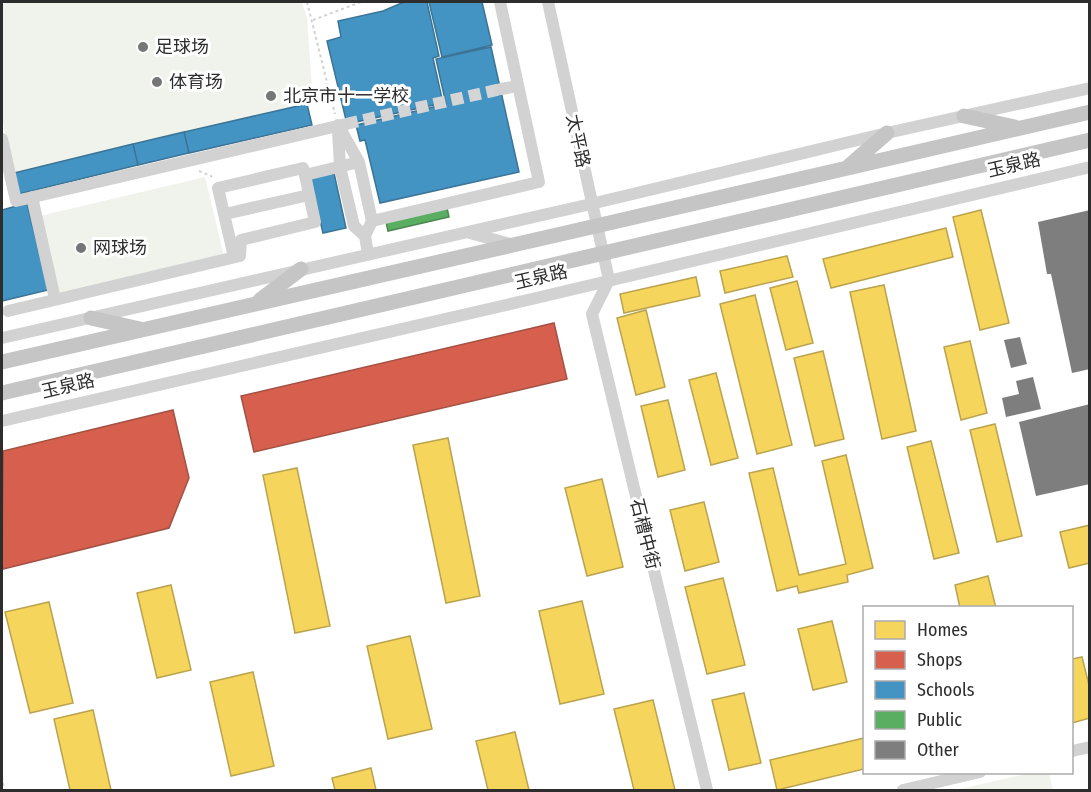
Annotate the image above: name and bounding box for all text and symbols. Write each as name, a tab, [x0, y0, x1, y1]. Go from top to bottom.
place label: 足球场	[155, 36, 209, 58]
marker: 足球场	[136, 40, 150, 54]
place label: 体育场	[169, 71, 223, 93]
marker: 体育场	[150, 75, 164, 89]
place label: 北京市十一学校	[283, 85, 409, 107]
marker: 北京市十一学校	[264, 89, 278, 103]
street label: 太平路	[562, 112, 594, 170]
street label: 玉泉路	[985, 148, 1043, 182]
place label: 网球场	[93, 237, 147, 259]
marker: 网球场	[74, 241, 88, 255]
street label: 玉泉路	[512, 260, 570, 294]
street label: 玉泉路	[39, 369, 97, 403]
street label: 石槽中街	[626, 496, 664, 572]
legend	[863, 606, 1073, 774]
text: Homes	[917, 619, 968, 641]
text: Shops	[917, 649, 962, 671]
text: Schools	[917, 679, 975, 701]
text: Public	[917, 709, 962, 731]
text: Other	[917, 739, 960, 761]

